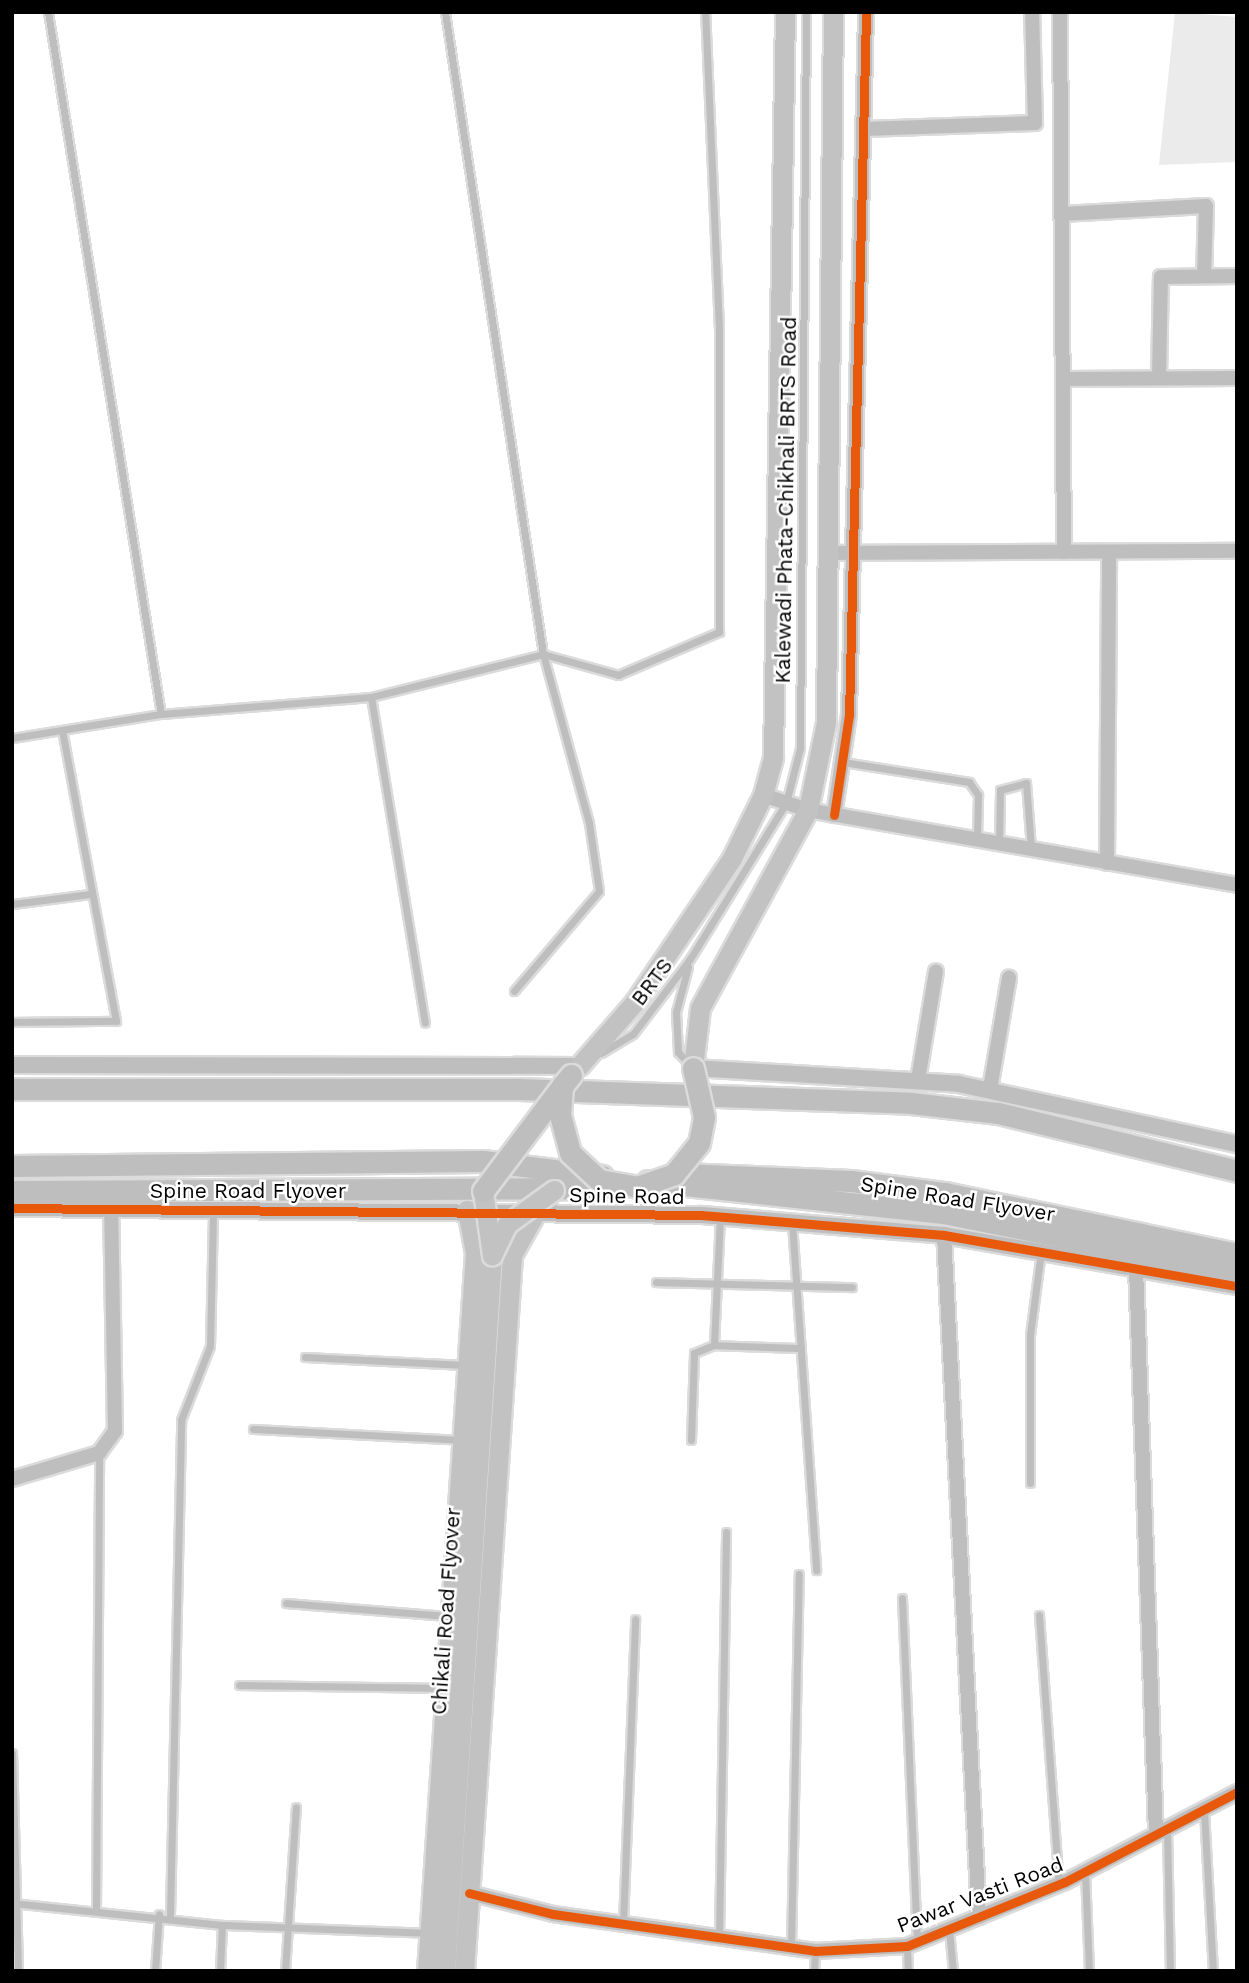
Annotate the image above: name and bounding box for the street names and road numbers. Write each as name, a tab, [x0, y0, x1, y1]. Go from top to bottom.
street label: Kalewadi Phata-Chikhali BRTS Road	[770, 316, 802, 684]
street label: BRTS	[626, 953, 678, 1011]
street label: Spine Road Flyover	[859, 1171, 1057, 1227]
street label: Spine Road Flyover	[150, 1178, 346, 1204]
street label: Spine Road	[569, 1182, 685, 1210]
street label: Chikali Road Flyover	[426, 1506, 466, 1716]
street label: Pawar Vasti Road	[893, 1851, 1067, 1939]

